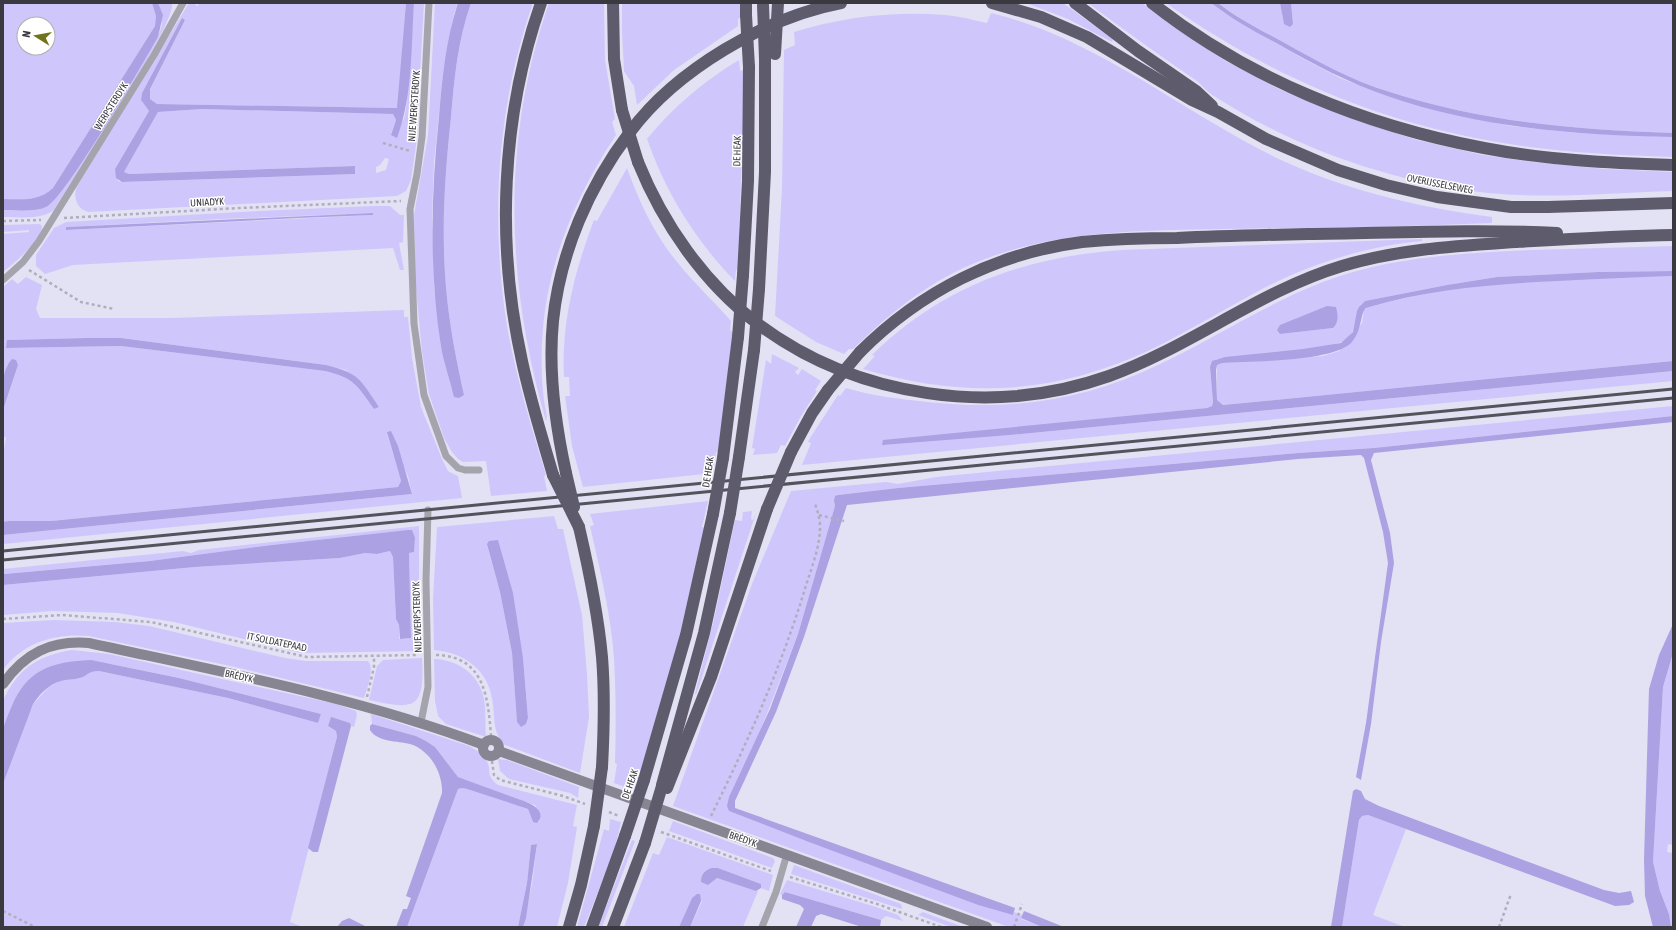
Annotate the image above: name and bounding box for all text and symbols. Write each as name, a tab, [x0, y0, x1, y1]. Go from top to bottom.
north arrow	[16, 16, 56, 56]
text: N	[20, 30, 33, 38]
street label: NIJE WERPSTERDYK	[406, 70, 422, 142]
street label: WERPSTERDYK	[92, 80, 130, 132]
street label: DE HEAK	[731, 135, 743, 167]
street label: OVERIJSSELSEWEG	[1406, 172, 1474, 196]
street label: UNIADYK	[190, 196, 224, 208]
street label: DE HEAK	[700, 456, 716, 488]
street label: NIJE WERPSTERDYK	[410, 581, 424, 653]
street label: IT SOLDATEPAAD	[246, 630, 308, 654]
street label: BRÉDYK	[224, 667, 254, 685]
street label: DE HEAK	[620, 767, 640, 800]
street label: BRÉDYK	[728, 829, 758, 849]

